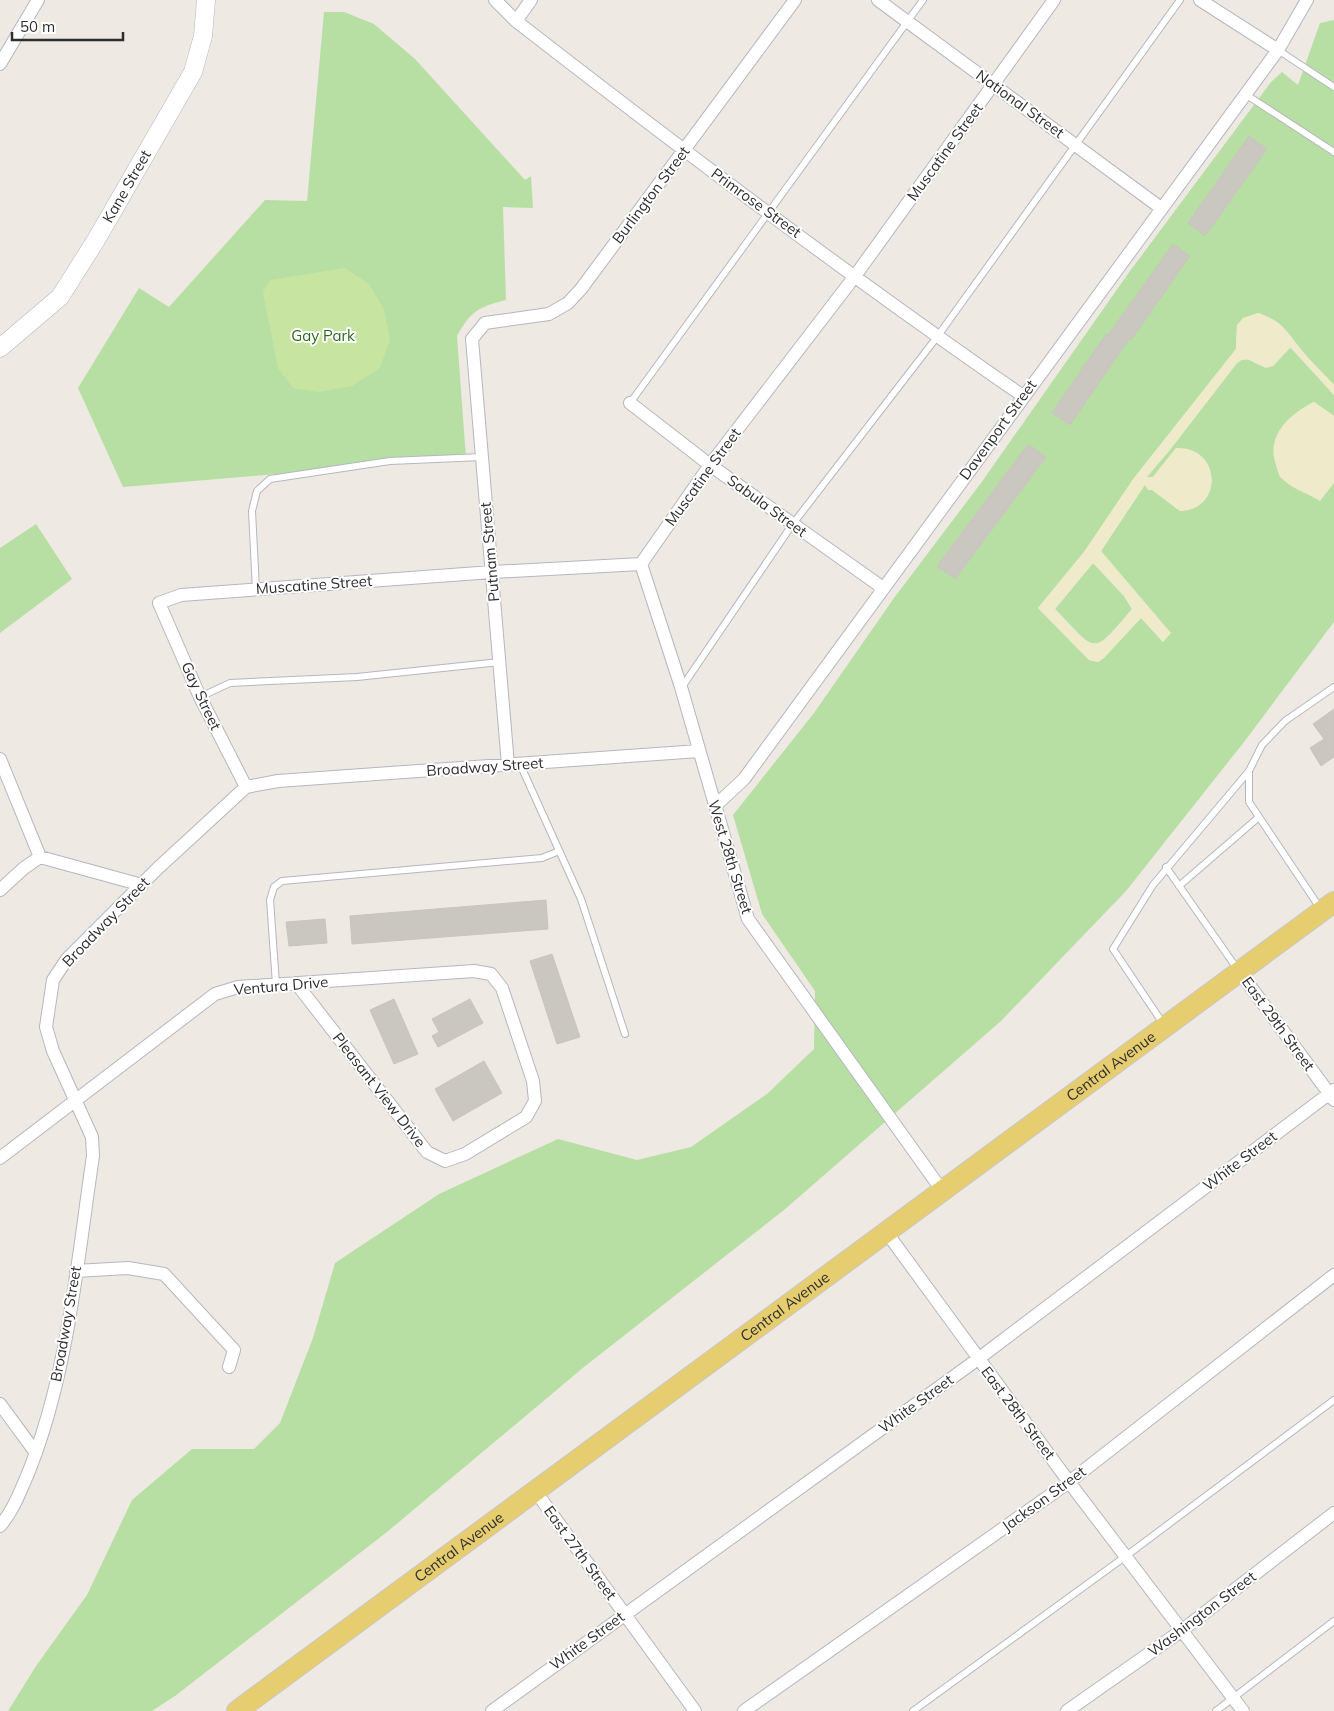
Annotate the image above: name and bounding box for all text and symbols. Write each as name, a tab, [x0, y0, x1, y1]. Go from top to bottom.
scale bar	[12, 10, 124, 42]
text: 50 m	[20, 17, 55, 36]
street label: National Street	[972, 65, 1068, 142]
street label: Muscatine Street	[903, 99, 987, 204]
street label: Burlington Street	[608, 142, 693, 247]
street label: Kane Street	[98, 146, 155, 226]
street label: Primrose Street	[708, 164, 805, 242]
park label: Gay Park	[291, 326, 355, 345]
street label: Davenport Street	[955, 376, 1040, 483]
street label: Muscatine Street	[661, 424, 745, 529]
street label: Sabula Street	[724, 470, 811, 541]
street label: Putnam Street	[476, 501, 503, 603]
street label: Muscatine Street	[255, 571, 373, 598]
street label: Gay Street	[177, 659, 226, 733]
street label: Broadway Street	[426, 753, 544, 780]
street label: West 28th Street	[704, 798, 757, 916]
street label: Broadway Street	[58, 873, 153, 970]
street label: Ventura Drive	[233, 972, 329, 999]
street label: East 29th Street	[1238, 973, 1319, 1074]
street label: Central Avenue	[1062, 1027, 1159, 1105]
street label: Pleasant View Drive	[329, 1029, 430, 1151]
street label: White Street	[1199, 1127, 1280, 1195]
street label: Broadway Street	[46, 1265, 85, 1383]
street label: Central Avenue	[736, 1267, 833, 1346]
street label: East 28th Street	[977, 1362, 1060, 1463]
street label: White Street	[875, 1370, 957, 1437]
street label: Jackson Street	[998, 1462, 1089, 1535]
street label: East 27th Street	[540, 1502, 621, 1603]
street label: Central Avenue	[410, 1508, 507, 1586]
street label: Washington Street	[1144, 1567, 1259, 1660]
street label: White Street	[546, 1607, 628, 1674]

